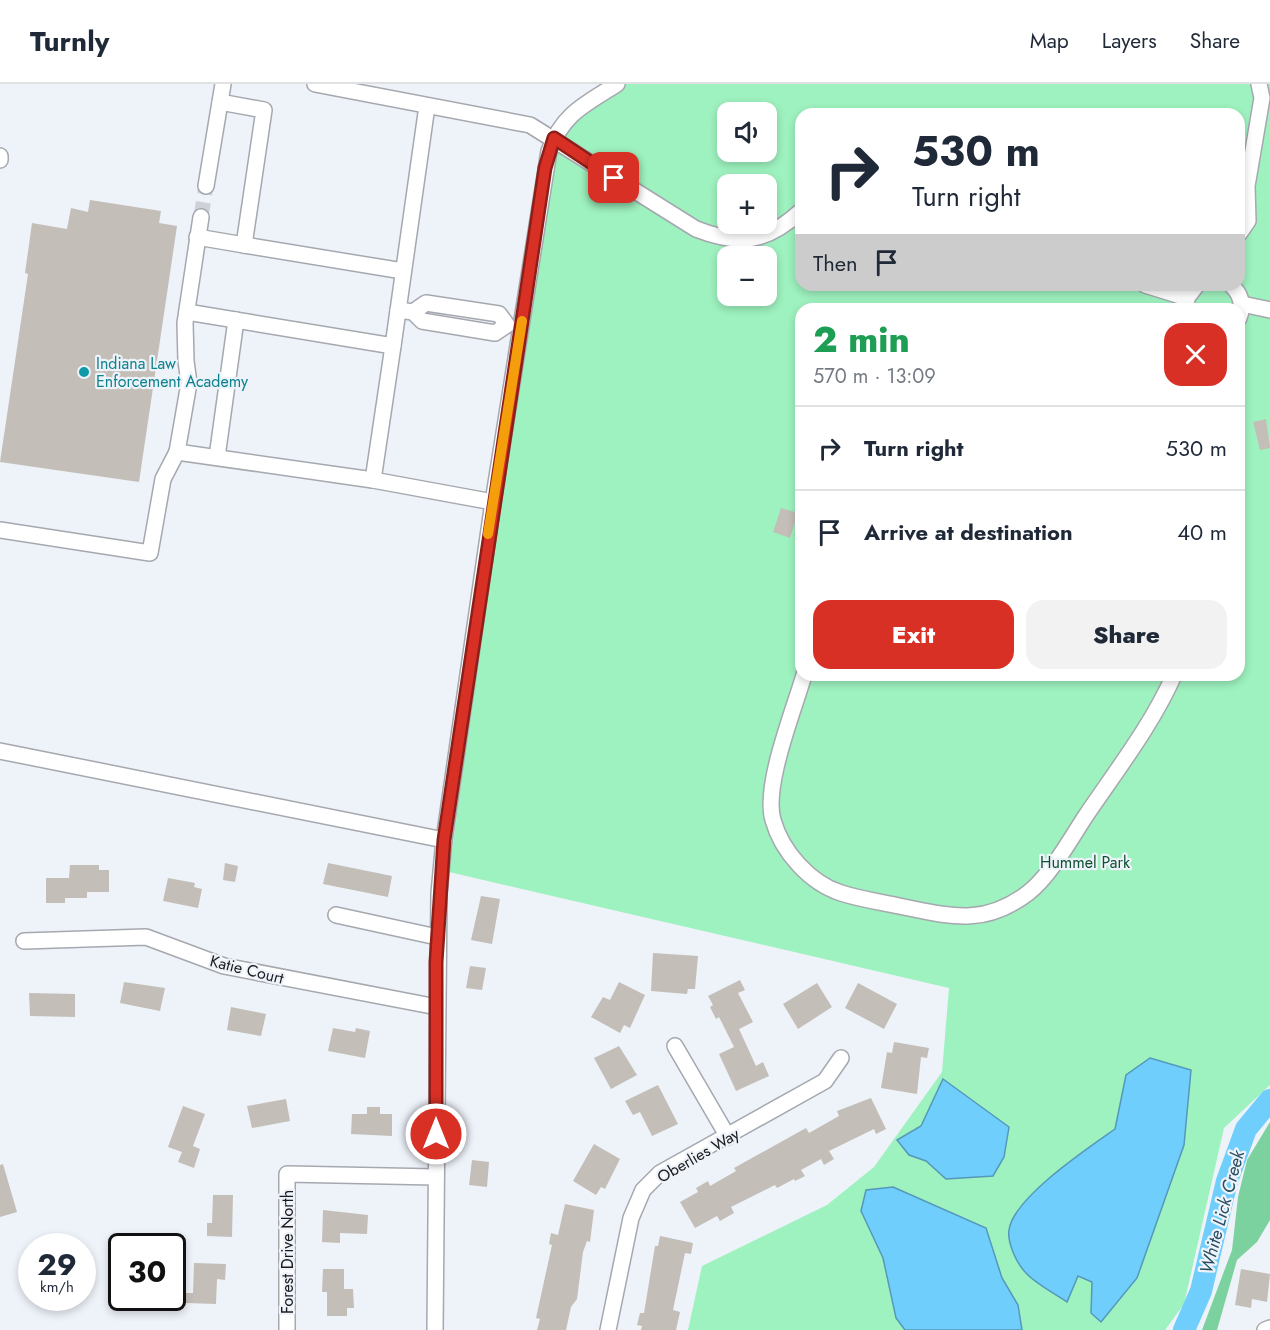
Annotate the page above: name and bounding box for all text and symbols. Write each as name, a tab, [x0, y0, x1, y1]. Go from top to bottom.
text: Turnly	[30, 21, 109, 62]
text: Map	[1030, 26, 1069, 56]
text: Layers	[1102, 26, 1157, 56]
text: Share	[1190, 26, 1240, 56]
map controls	[717, 102, 777, 306]
button: sound	[717, 102, 777, 162]
text: 530 m	[912, 121, 1040, 182]
icon: right	[813, 132, 891, 210]
pin	[588, 152, 639, 203]
icon: arrive	[597, 161, 630, 194]
button: +	[717, 174, 777, 234]
text: Turn right	[912, 177, 1020, 216]
button: −	[717, 246, 777, 306]
icon: arrive	[870, 246, 903, 279]
text: Then	[813, 247, 858, 279]
text: 2 min	[813, 313, 910, 365]
button: close	[1164, 323, 1227, 386]
place label: Indiana Law Enforcement Academy	[96, 352, 249, 393]
text: 570 m · 13:09	[813, 362, 936, 391]
marker: Indiana Law Enforcement Academy	[77, 365, 91, 379]
icon: right	[813, 432, 846, 465]
text: Turn right	[864, 432, 964, 464]
text: 530 m	[1166, 432, 1227, 464]
icon: arrive	[813, 516, 846, 549]
text: Arrive at destination	[864, 516, 1073, 548]
text: 40 m	[1177, 516, 1227, 548]
button: Exit	[813, 600, 1014, 669]
button: Share	[1026, 600, 1227, 669]
park label: Hummel Park	[1040, 851, 1131, 874]
street label: Katie Court	[208, 949, 286, 990]
position arrow	[404, 1102, 468, 1166]
street label: Oberlies Way	[653, 1122, 745, 1188]
water label: White Lick Creek	[1193, 1146, 1251, 1277]
street label: Forest Drive North	[276, 1190, 299, 1314]
speed limit sign: 30	[108, 1233, 186, 1311]
text: 29	[37, 1243, 77, 1286]
text: km/h	[40, 1276, 74, 1298]

